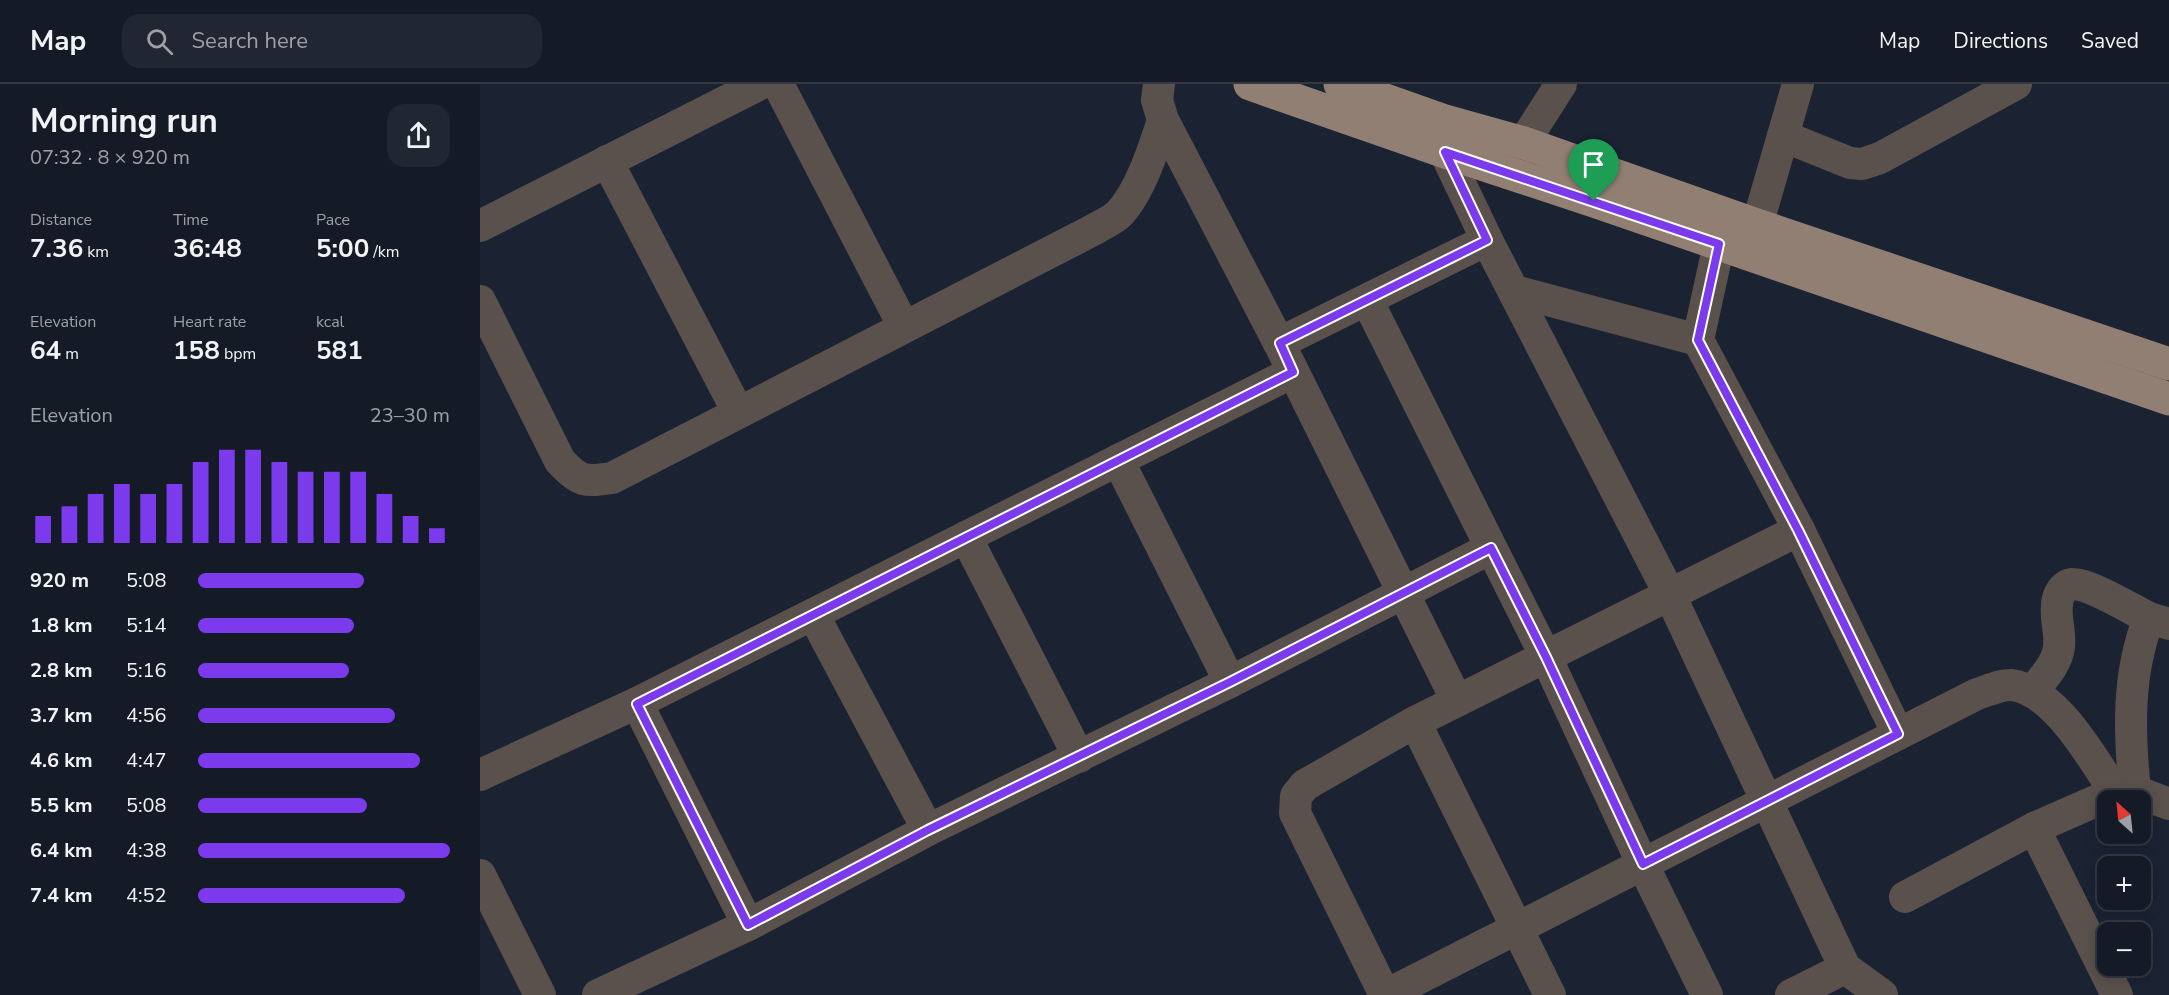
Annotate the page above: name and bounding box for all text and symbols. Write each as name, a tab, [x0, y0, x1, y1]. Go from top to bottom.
search box	[122, 14, 542, 68]
text: Map	[30, 22, 86, 60]
icon: search	[143, 25, 176, 58]
text: Search here	[191, 26, 308, 56]
text: Map	[1879, 27, 1920, 55]
text: Directions	[1953, 27, 2048, 55]
text: Saved	[2081, 27, 2139, 55]
text: Morning run	[30, 99, 218, 144]
button: share	[387, 104, 450, 167]
pin	[1568, 139, 1619, 201]
text: 07:32 · 8 × 920 m	[30, 144, 190, 171]
icon: arrive	[1577, 148, 1610, 181]
text: Distance	[30, 209, 92, 231]
text: Time	[173, 209, 209, 231]
text: Pace	[316, 209, 350, 231]
text: 7.36	[30, 231, 83, 266]
text: 36:48	[173, 231, 242, 266]
text: 5:00	[316, 231, 369, 266]
text: km	[83, 241, 109, 263]
text: /km	[369, 241, 400, 263]
text: Elevation	[30, 311, 96, 333]
text: Heart rate	[173, 311, 246, 333]
text: kcal	[316, 311, 344, 333]
text: 64	[30, 333, 61, 368]
text: 158	[173, 333, 220, 368]
text: 581	[316, 333, 363, 368]
text: m	[61, 343, 79, 365]
text: bpm	[220, 343, 256, 365]
text: Elevation	[30, 402, 113, 429]
text: 23–30 m	[370, 402, 450, 429]
text: 920 m	[30, 567, 89, 594]
text: 5:08	[126, 567, 167, 594]
text: 1.8 km	[30, 612, 93, 639]
text: 5:14	[126, 612, 167, 639]
text: 2.8 km	[30, 657, 93, 684]
text: 5:16	[126, 657, 167, 684]
text: 3.7 km	[30, 702, 93, 729]
text: 4:56	[126, 702, 167, 729]
text: 4.6 km	[30, 747, 93, 774]
text: 4:47	[126, 747, 167, 774]
north arrow	[2097, 790, 2151, 844]
map controls	[2097, 790, 2151, 976]
text: 5.5 km	[30, 792, 93, 819]
text: 5:08	[126, 792, 167, 819]
text: 6.4 km	[30, 837, 93, 864]
text: 4:38	[126, 837, 167, 864]
button: +	[2097, 856, 2151, 910]
text: 7.4 km	[30, 882, 93, 909]
text: 4:52	[126, 882, 167, 909]
button: −	[2097, 922, 2151, 976]

